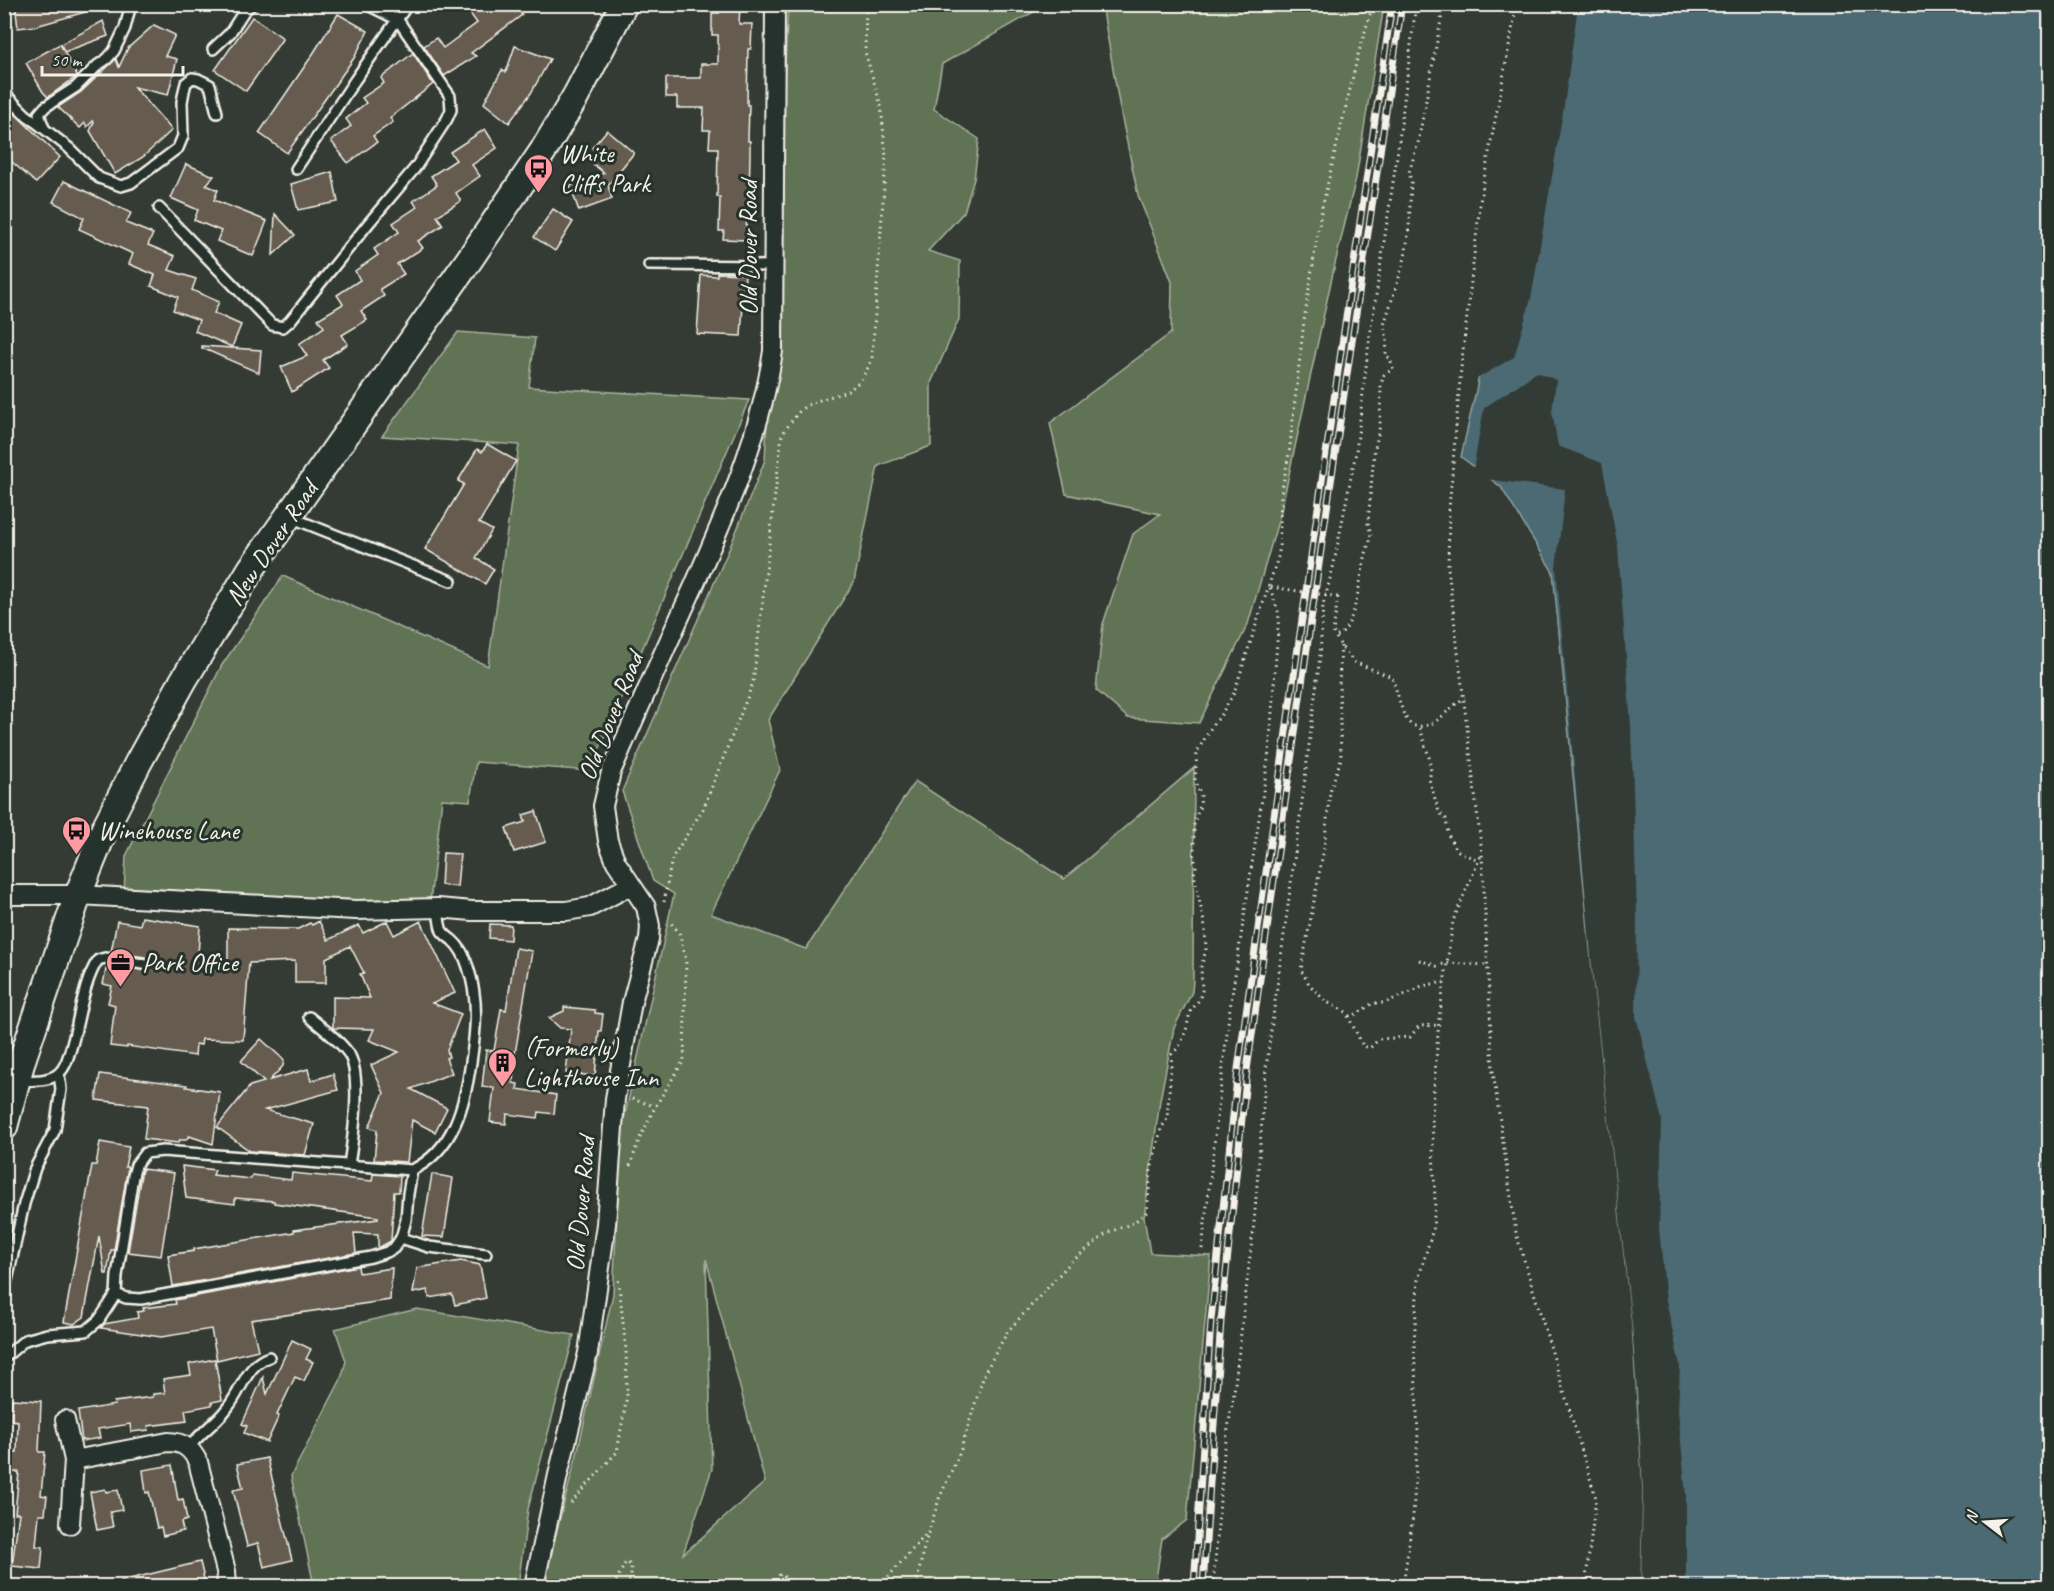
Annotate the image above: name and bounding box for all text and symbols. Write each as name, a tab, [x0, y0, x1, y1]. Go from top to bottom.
scale bar	[42, 39, 183, 77]
text: 50 m	[51, 49, 84, 71]
place label: White Cliffs Park	[560, 137, 652, 200]
bus stop icon: White Cliffs Park	[523, 152, 555, 194]
street label: Old Dover Road	[732, 177, 765, 316]
street label: New Dover Road	[218, 471, 327, 612]
street label: Old Dover Road	[570, 644, 653, 785]
bus stop icon: Winehouse Lane	[61, 814, 93, 856]
place label: Winehouse Lane	[98, 814, 241, 847]
office icon: Park Office	[105, 946, 137, 988]
place label: Park Office	[142, 946, 240, 979]
place label: (Formerly) Lighthouse Inn	[524, 1031, 659, 1094]
building icon: (Formerly) Lighthouse Inn	[487, 1046, 519, 1088]
street label: Old Dover Road	[558, 1131, 603, 1273]
north arrow	[1955, 1492, 2015, 1552]
text: N	[1961, 1507, 1984, 1526]

